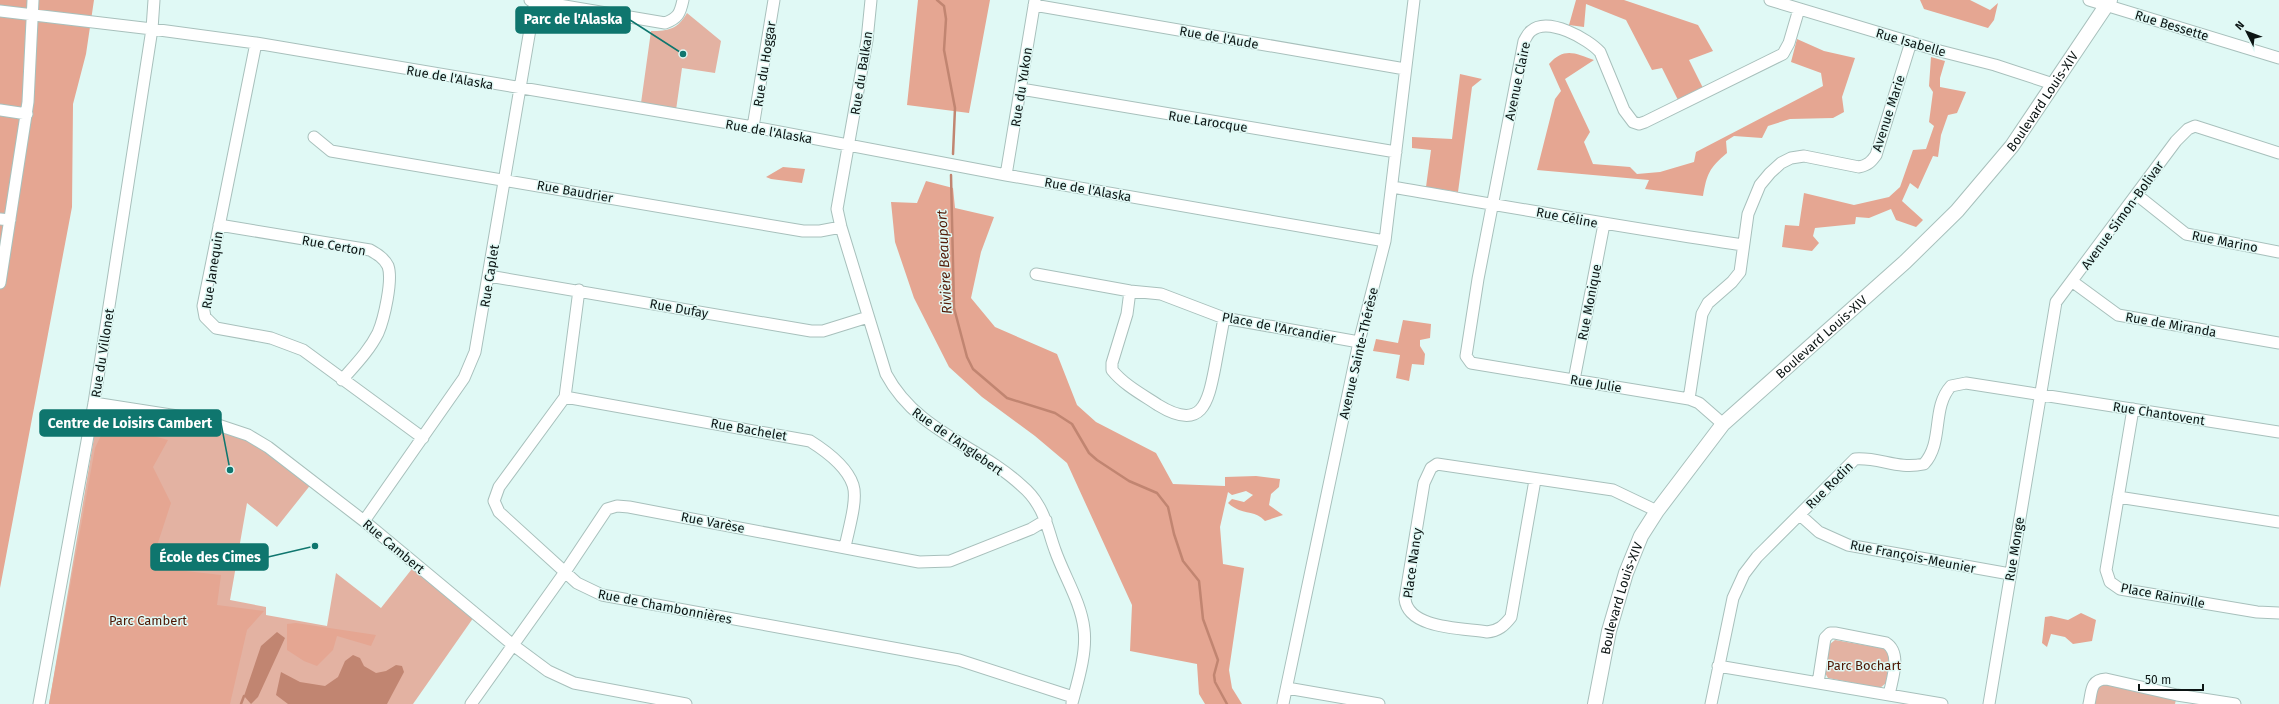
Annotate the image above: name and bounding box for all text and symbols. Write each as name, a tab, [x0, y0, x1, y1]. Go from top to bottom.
callout: Parc de l'Alaska	[516, 7, 630, 33]
street label: Rue Bessette	[2133, 7, 2211, 44]
text: Parc de l'Alaska	[524, 11, 623, 28]
north arrow	[2227, 12, 2267, 52]
text: N	[2233, 19, 2247, 33]
street label: Rue du Hoggar	[750, 20, 779, 108]
street label: Rue de l'Aude	[1178, 23, 1260, 52]
street label: Rue Isabelle	[1874, 25, 1948, 60]
street label: Rue du Balkan	[847, 30, 876, 116]
street label: Avenue Claire	[1502, 40, 1533, 122]
street label: Rue du Yukon	[1008, 46, 1035, 128]
street label: Boulevard Louis-XIV	[2004, 48, 2082, 155]
street label: Rue de l'Alaska	[405, 62, 495, 93]
street label: Avenue Marie	[1869, 73, 1908, 153]
street label: Rue Larocque	[1167, 108, 1249, 135]
street label: Rue de l'Alaska	[724, 116, 814, 147]
street label: Avenue Simon-Bolivar	[2078, 158, 2167, 272]
street label: Rue de l'Alaska	[1043, 174, 1133, 205]
street label: Rue Baudrier	[536, 177, 614, 206]
street label: Rue Céline	[1535, 204, 1599, 231]
water label: Rivière Beauport	[933, 210, 956, 314]
street label: Rue Marino	[2191, 228, 2259, 255]
street label: Rue Janequin	[199, 230, 226, 310]
street label: Rue Certon	[301, 232, 367, 259]
street label: Rue Caplet	[477, 243, 502, 309]
street label: Rue Monique	[1575, 263, 1604, 342]
street label: Avenue Sainte-Thérèse	[1336, 286, 1381, 420]
street label: Boulevard Louis-XIV	[1773, 292, 1871, 381]
street label: Rue Dufay	[648, 296, 710, 321]
street label: Rue du Villonet	[88, 307, 117, 399]
street label: Place de l'Arcandier	[1221, 309, 1337, 346]
street label: Rue de Miranda	[2124, 309, 2218, 340]
street label: Rue Julie	[1569, 372, 1623, 395]
street label: Rue Chantovent	[2112, 399, 2206, 428]
street label: Rue de l'Anglebert	[909, 404, 1006, 479]
callout: Centre de Loisirs Cambert	[40, 410, 221, 436]
text: Centre de Loisirs Cambert	[48, 415, 213, 432]
street label: Rue Bachelet	[710, 415, 789, 444]
street label: Rue Rodin	[1803, 459, 1856, 512]
street label: Rue Varèse	[680, 509, 746, 536]
street label: Rue Cambert	[360, 516, 428, 577]
street label: Rue Monge	[2002, 516, 2027, 582]
street label: Place Nancy	[1400, 526, 1425, 599]
street label: Rue François-Meunier	[1849, 537, 1977, 576]
street label: Boulevard Louis-XIV	[1598, 539, 1646, 656]
callout: École des Cimes	[151, 544, 268, 570]
text: École des Cimes	[159, 548, 261, 566]
street label: Place Rainville	[2120, 580, 2206, 611]
street label: Rue de Chambonnières	[597, 586, 733, 627]
park label: Parc Cambert	[109, 613, 187, 628]
park label: Parc Bochart	[1827, 658, 1901, 673]
scale bar	[2139, 666, 2203, 692]
text: 50 m	[2145, 673, 2171, 687]

